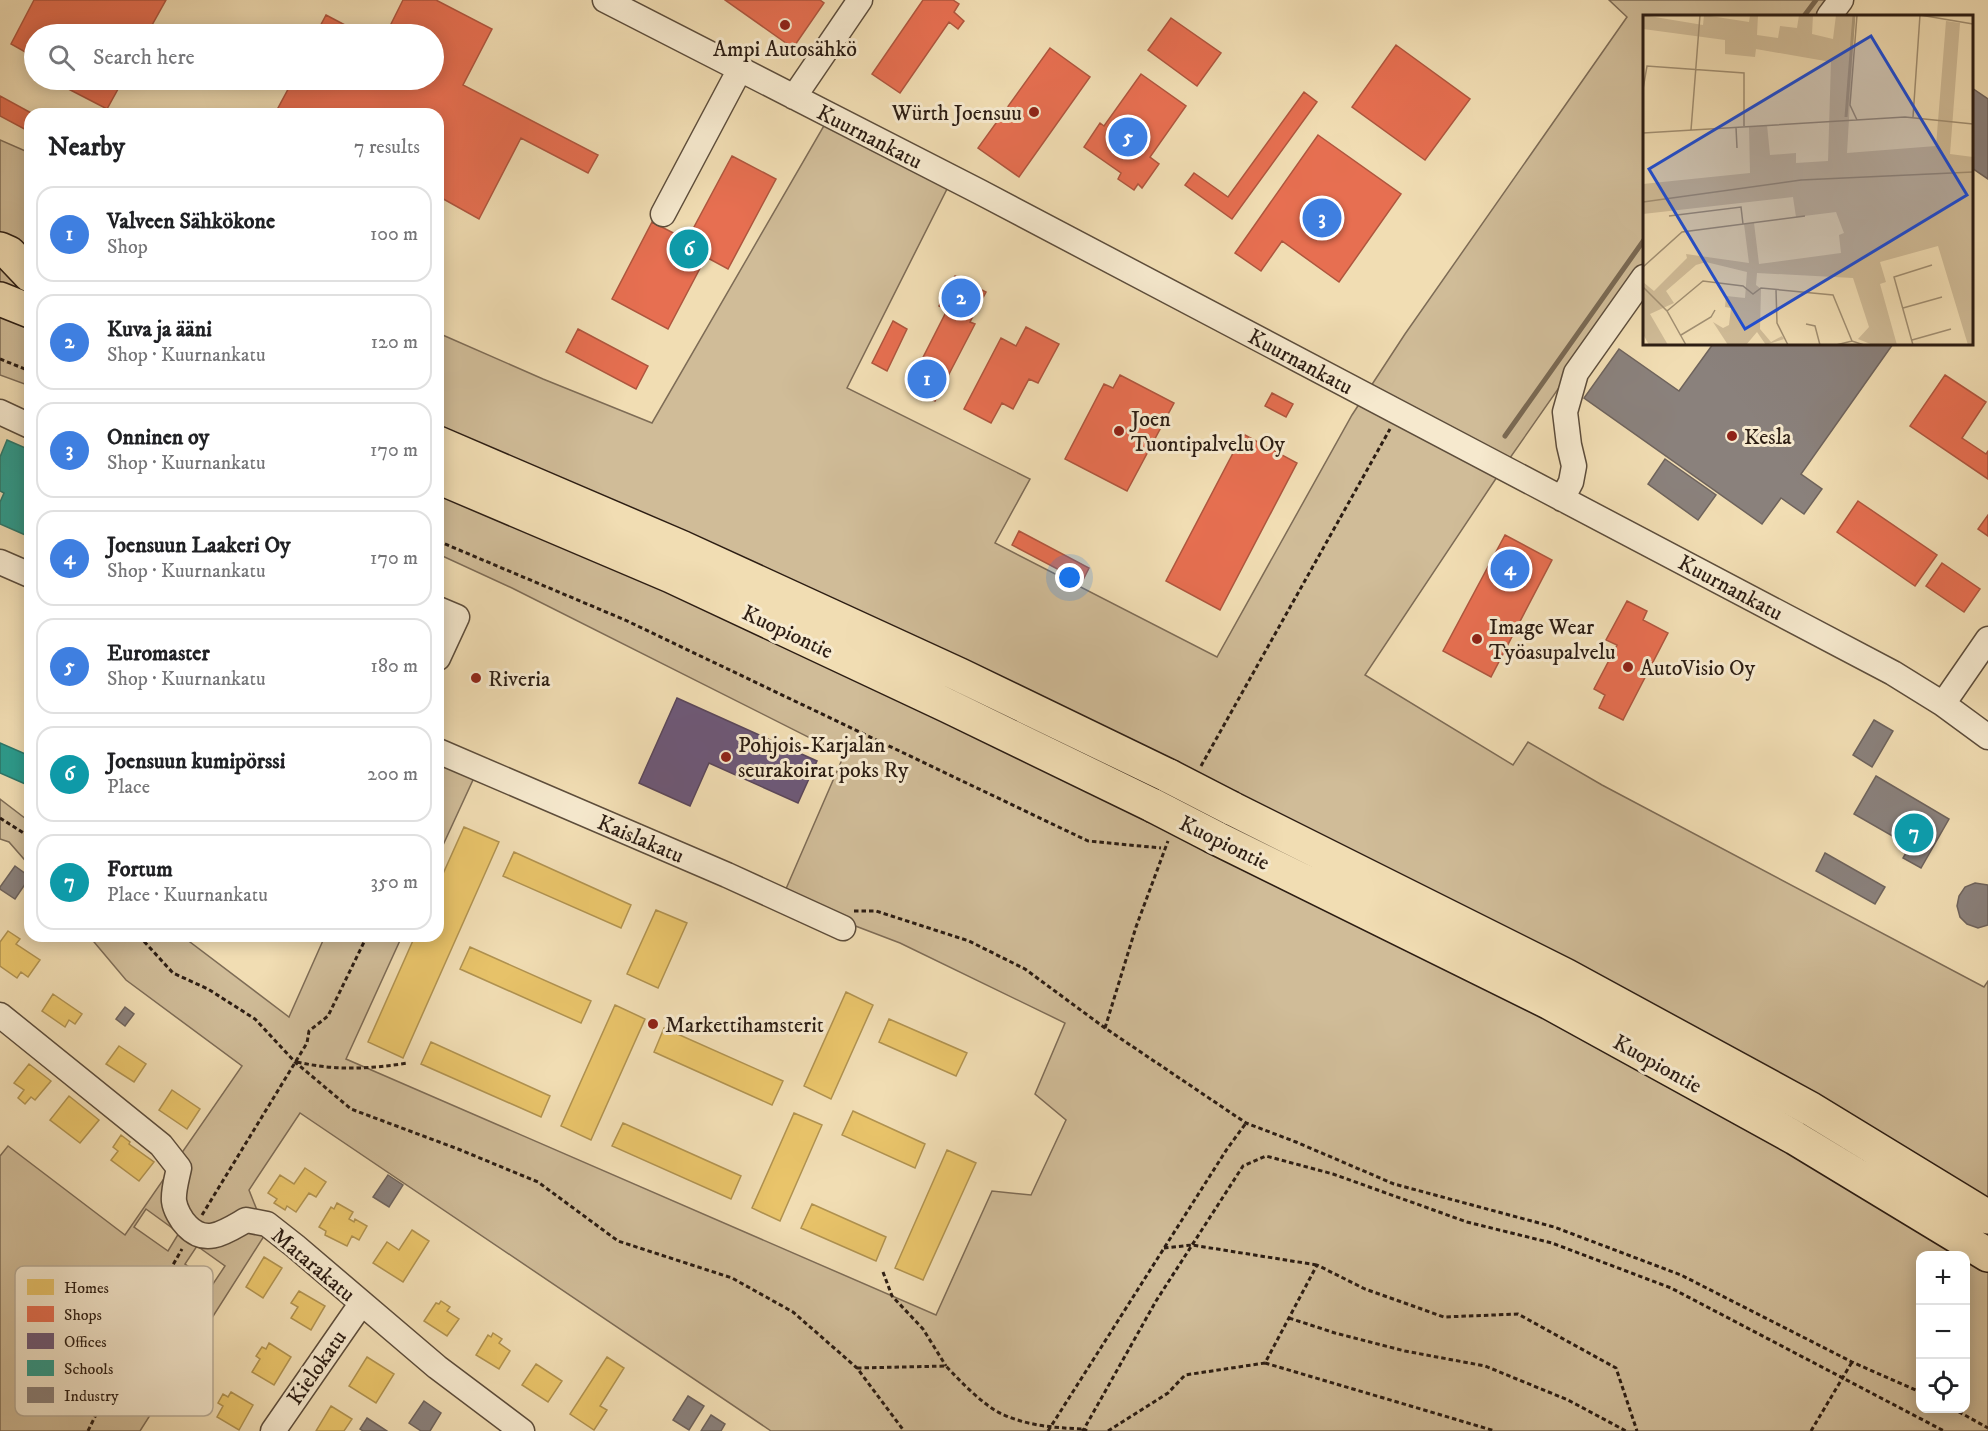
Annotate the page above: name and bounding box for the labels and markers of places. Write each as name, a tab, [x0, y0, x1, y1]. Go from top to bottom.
marker: Ampi Autosähkö	[778, 18, 792, 32]
place label: Ampi Autosähkö	[713, 36, 857, 63]
place label: Würth Joensuu	[891, 100, 1022, 127]
marker: Würth Joensuu	[1027, 105, 1041, 119]
pin: 5	[1108, 114, 1148, 160]
pin: 3	[1302, 196, 1342, 240]
pin: 6	[670, 226, 708, 272]
pin: 2	[942, 276, 980, 320]
pin: 1	[908, 356, 946, 401]
place label: Joen Tuontipalvelu Oy	[1129, 406, 1285, 458]
marker: Joen Tuontipalvelu Oy	[1112, 424, 1126, 438]
place label: Kesla	[1744, 424, 1792, 451]
marker: Kesla	[1725, 429, 1739, 443]
pin: 4	[1490, 546, 1530, 592]
place label: Image Wear Työasupalvelu	[1489, 614, 1616, 666]
marker: Image Wear Työasupalvelu	[1470, 632, 1484, 646]
place label: AutoVisio Oy	[1640, 655, 1756, 682]
marker: AutoVisio Oy	[1621, 660, 1635, 674]
place label: Riveria	[488, 666, 551, 693]
marker: Riveria	[469, 671, 483, 685]
place label: Pohjois-Karjalan seurakoirat poks Ry	[738, 732, 909, 784]
marker: Pohjois-Karjalan seurakoirat poks Ry	[719, 750, 733, 764]
pin: 7	[1894, 810, 1934, 856]
place label: Markettihamsterit	[665, 1012, 824, 1039]
marker: Markettihamsterit	[646, 1017, 660, 1031]

